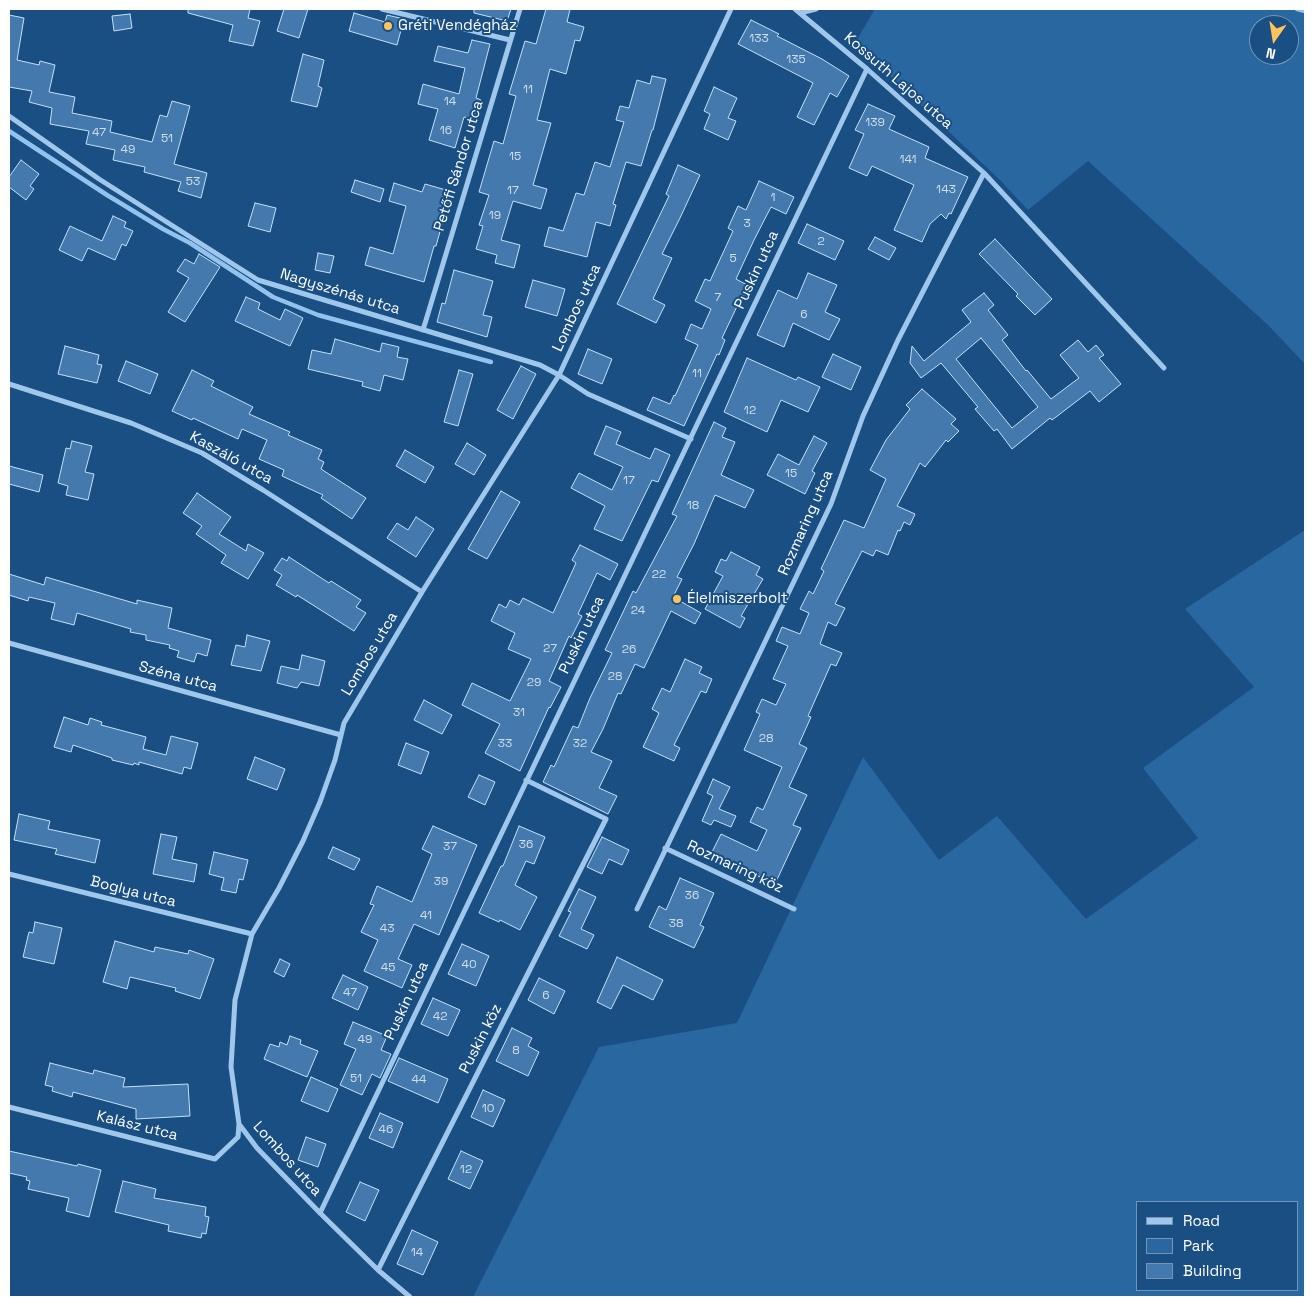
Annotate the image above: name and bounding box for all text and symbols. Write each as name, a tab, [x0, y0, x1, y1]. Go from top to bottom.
north arrow	[1249, 15, 1299, 65]
place label: Gréti Vendégház	[398, 17, 517, 35]
marker: Gréti Vendégház	[382, 20, 394, 32]
street label: Kossuth Lajos utca	[840, 29, 956, 133]
house number: 133	[749, 32, 769, 46]
text: N	[1264, 44, 1277, 63]
house number: 135	[786, 53, 806, 67]
house number: 11	[523, 83, 533, 97]
house number: 14	[444, 95, 456, 109]
street label: Petőfi Sándor utca	[431, 99, 487, 233]
house number: 139	[865, 116, 885, 130]
house number: 16	[440, 124, 452, 138]
house number: 47	[92, 126, 106, 140]
house number: 51	[161, 132, 173, 146]
house number: 49	[121, 143, 135, 157]
house number: 15	[509, 150, 521, 164]
house number: 141	[899, 153, 917, 167]
house number: 53	[186, 175, 200, 189]
house number: 143	[936, 183, 956, 197]
house number: 17	[507, 184, 519, 198]
house number: 1	[770, 191, 776, 205]
house number: 19	[489, 209, 501, 223]
house number: 3	[743, 217, 751, 231]
street label: Puskin utca	[731, 228, 783, 312]
house number: 2	[817, 235, 825, 249]
house number: 5	[729, 252, 737, 266]
street label: Lombos utca	[549, 261, 605, 355]
street label: Nagyszénás utca	[278, 265, 402, 319]
house number: 7	[715, 291, 721, 305]
house number: 6	[800, 308, 808, 322]
house number: 11	[692, 367, 702, 381]
house number: 12	[744, 404, 756, 418]
street label: Kaszáló utca	[186, 428, 276, 488]
house number: 15	[785, 467, 797, 481]
street label: Rozmaring utca	[775, 468, 837, 578]
house number: 17	[623, 474, 635, 488]
house number: 18	[687, 499, 699, 513]
house number: 22	[652, 568, 666, 582]
place label: Élelmiszerbolt	[687, 590, 788, 608]
street label: Puskin utca	[555, 593, 609, 677]
marker: Élelmiszerbolt	[671, 593, 683, 605]
house number: 24	[631, 604, 645, 618]
street label: Lombos utca	[338, 609, 402, 699]
house number: 27	[543, 642, 557, 656]
house number: 26	[622, 643, 636, 657]
street label: Széna utca	[137, 658, 219, 696]
house number: 28	[608, 670, 622, 684]
house number: 29	[527, 676, 541, 690]
house number: 31	[513, 706, 525, 720]
house number: 28	[759, 732, 773, 746]
house number: 33	[498, 737, 512, 751]
house number: 32	[573, 737, 587, 751]
street label: Rozmaring köz	[684, 837, 786, 897]
house number: 36	[519, 838, 533, 852]
house number: 37	[443, 840, 457, 854]
street label: Boglya utca	[88, 873, 178, 911]
house number: 39	[434, 875, 448, 889]
house number: 36	[685, 889, 699, 903]
house number: 41	[420, 909, 432, 923]
house number: 38	[669, 917, 683, 931]
house number: 43	[380, 922, 394, 936]
house number: 40	[461, 958, 477, 972]
street label: Puskin utca	[381, 959, 433, 1043]
house number: 45	[381, 961, 395, 975]
house number: 47	[343, 986, 357, 1000]
house number: 6	[542, 989, 550, 1003]
street label: Puskin köz	[456, 1001, 506, 1077]
house number: 42	[433, 1010, 447, 1024]
house number: 49	[358, 1033, 372, 1047]
house number: 8	[512, 1044, 520, 1058]
house number: 51	[350, 1072, 362, 1086]
house number: 44	[412, 1073, 426, 1087]
house number: 10	[482, 1102, 494, 1116]
street label: Kalász utca	[95, 1107, 179, 1145]
street label: Lombos utca	[249, 1118, 325, 1200]
house number: 46	[379, 1123, 393, 1137]
house number: 12	[460, 1163, 472, 1177]
legend	[1136, 1201, 1299, 1291]
text: Road	[1183, 1211, 1220, 1230]
text: Park	[1183, 1236, 1214, 1255]
house number: 14	[411, 1246, 423, 1260]
text: Building	[1183, 1261, 1242, 1280]

